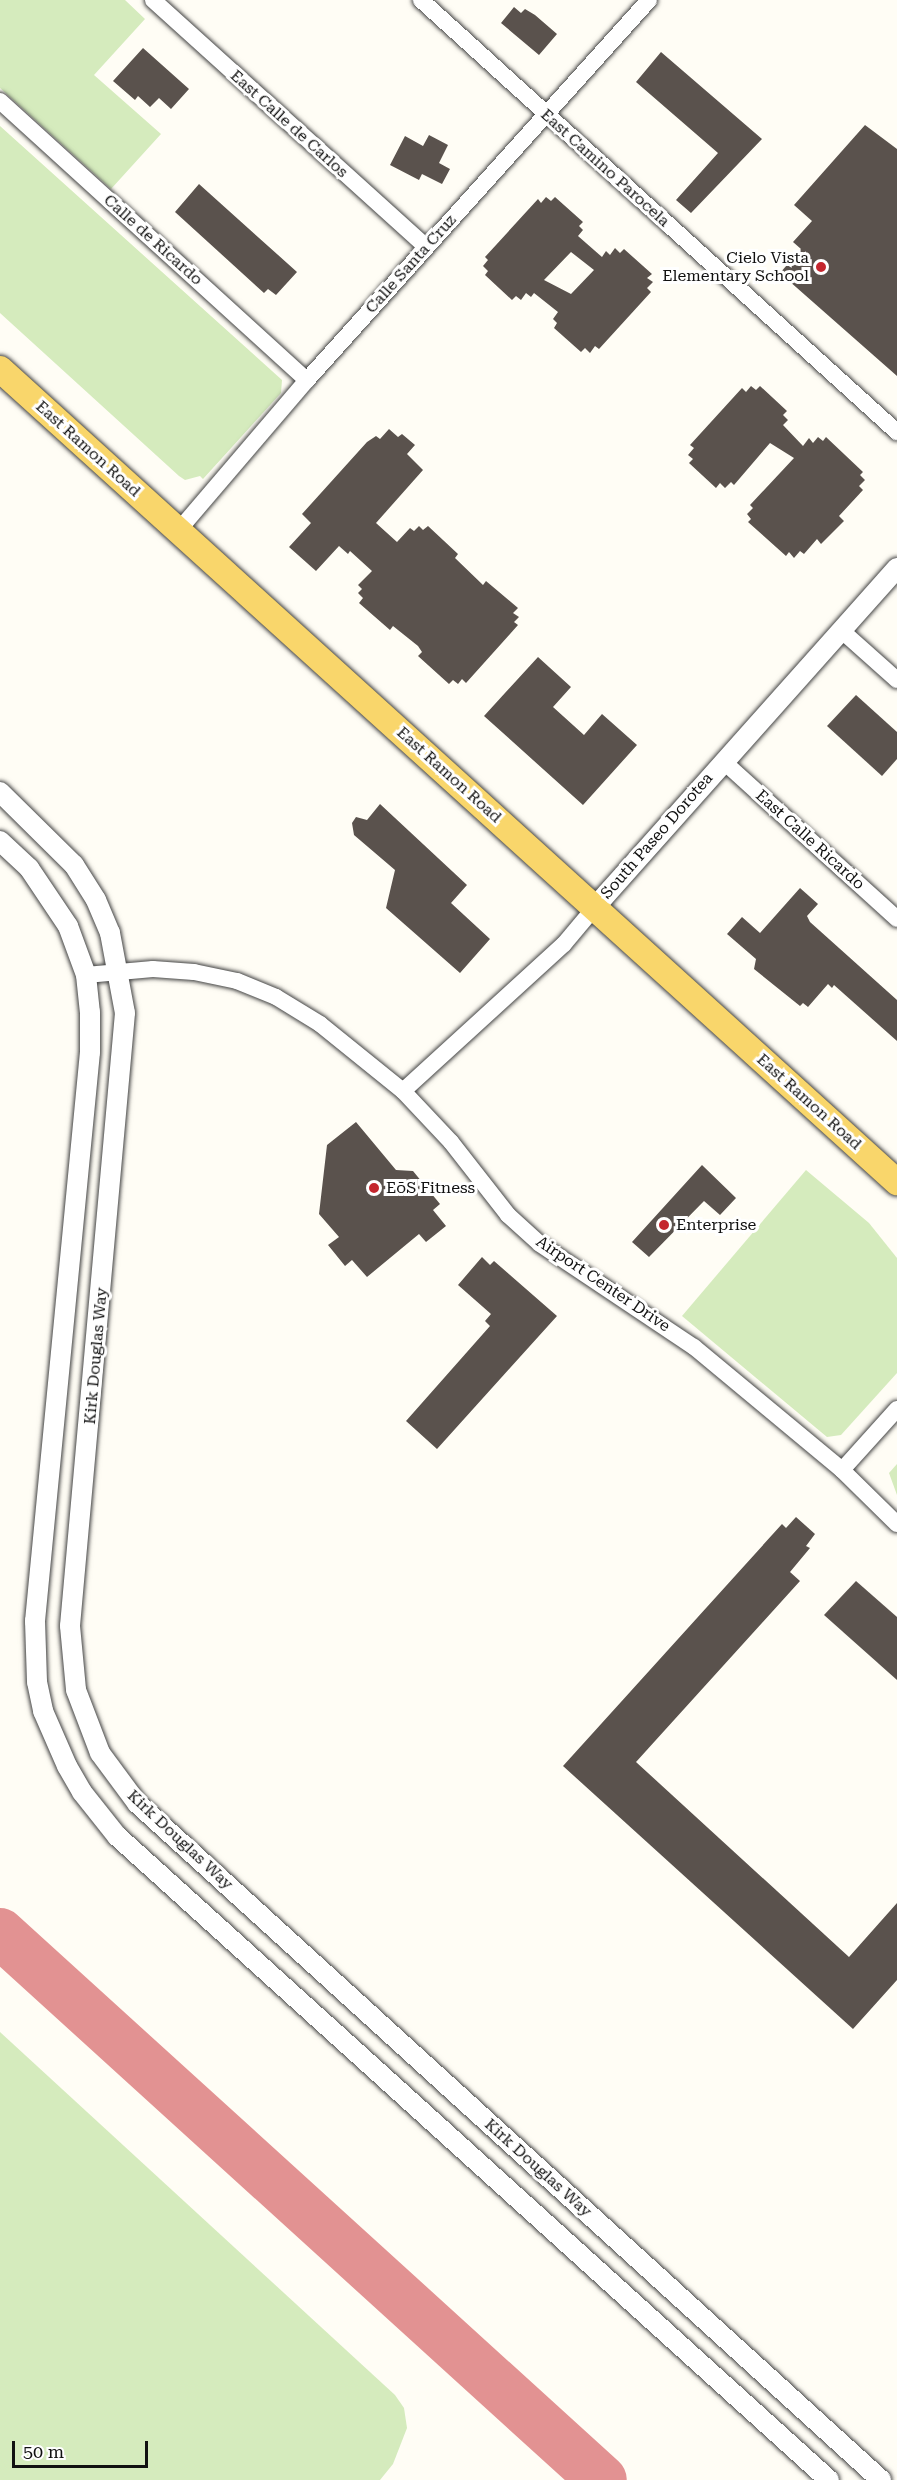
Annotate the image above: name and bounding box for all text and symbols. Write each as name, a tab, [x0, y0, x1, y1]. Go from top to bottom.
street label: East Calle de Carlos	[226, 66, 352, 182]
street label: East Camino Parocela	[537, 105, 673, 231]
street label: Calle de Ricardo	[100, 191, 206, 289]
street label: Calle Santa Cruz	[362, 211, 460, 317]
place label: Cielo Vista Elementary School	[662, 248, 809, 286]
marker: Cielo Vista Elementary School	[814, 260, 828, 274]
street label: East Ramon Road	[32, 397, 144, 501]
street label: East Ramon Road	[393, 723, 505, 827]
street label: South Paseo Dorotea	[597, 769, 717, 903]
street label: East Calle Ricardo	[752, 786, 868, 894]
street label: East Ramon Road	[753, 1050, 865, 1154]
place label: EōS Fitness	[386, 1178, 475, 1198]
marker: EōS Fitness	[367, 1181, 381, 1195]
place label: Enterprise	[676, 1215, 756, 1235]
marker: Enterprise	[657, 1218, 671, 1232]
street label: Airport Center Drive	[532, 1232, 674, 1336]
street label: Kirk Douglas Way	[80, 1287, 112, 1425]
street label: Kirk Douglas Way	[123, 1786, 237, 1894]
street label: Kirk Douglas Way	[481, 2115, 595, 2221]
scale bar	[15, 2429, 152, 2467]
text: 50 m	[23, 2441, 64, 2462]

